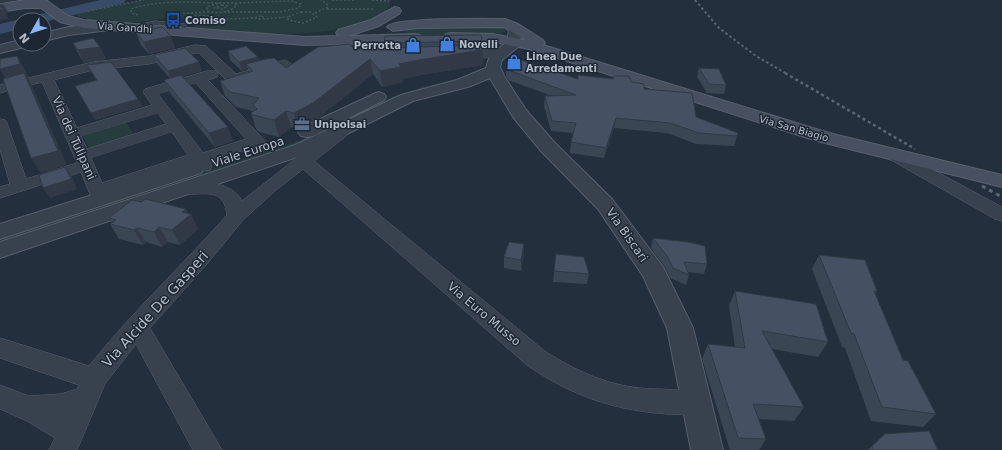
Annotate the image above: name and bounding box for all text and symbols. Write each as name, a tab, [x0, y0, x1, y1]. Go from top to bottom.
bus stop icon: Comiso	[164, 11, 182, 29]
north arrow	[12, 12, 52, 52]
place label: Comiso	[185, 15, 226, 26]
street label: Via Gandhi	[97, 20, 152, 35]
text: N	[17, 30, 33, 46]
shop icon: Novelli	[438, 35, 456, 53]
shop icon: Perrotta	[404, 36, 422, 54]
place label: Novelli	[459, 39, 498, 50]
place label: Perrotta	[354, 40, 401, 51]
place label: Linea Due Arredamenti	[526, 51, 597, 74]
shop icon: Linea Due Arredamenti	[505, 53, 523, 71]
street label: Via dei Tulipani	[49, 94, 99, 182]
street label: Via San Biagio	[758, 113, 830, 144]
office icon: Unipolsai	[293, 115, 311, 133]
place label: Unipolsai	[314, 119, 366, 130]
street label: Viale Europa	[210, 134, 286, 170]
street label: Via Biscari	[603, 205, 651, 265]
street label: Via Alcide De Gasperi	[99, 248, 211, 370]
street label: Via Euro Musso	[445, 279, 523, 349]

